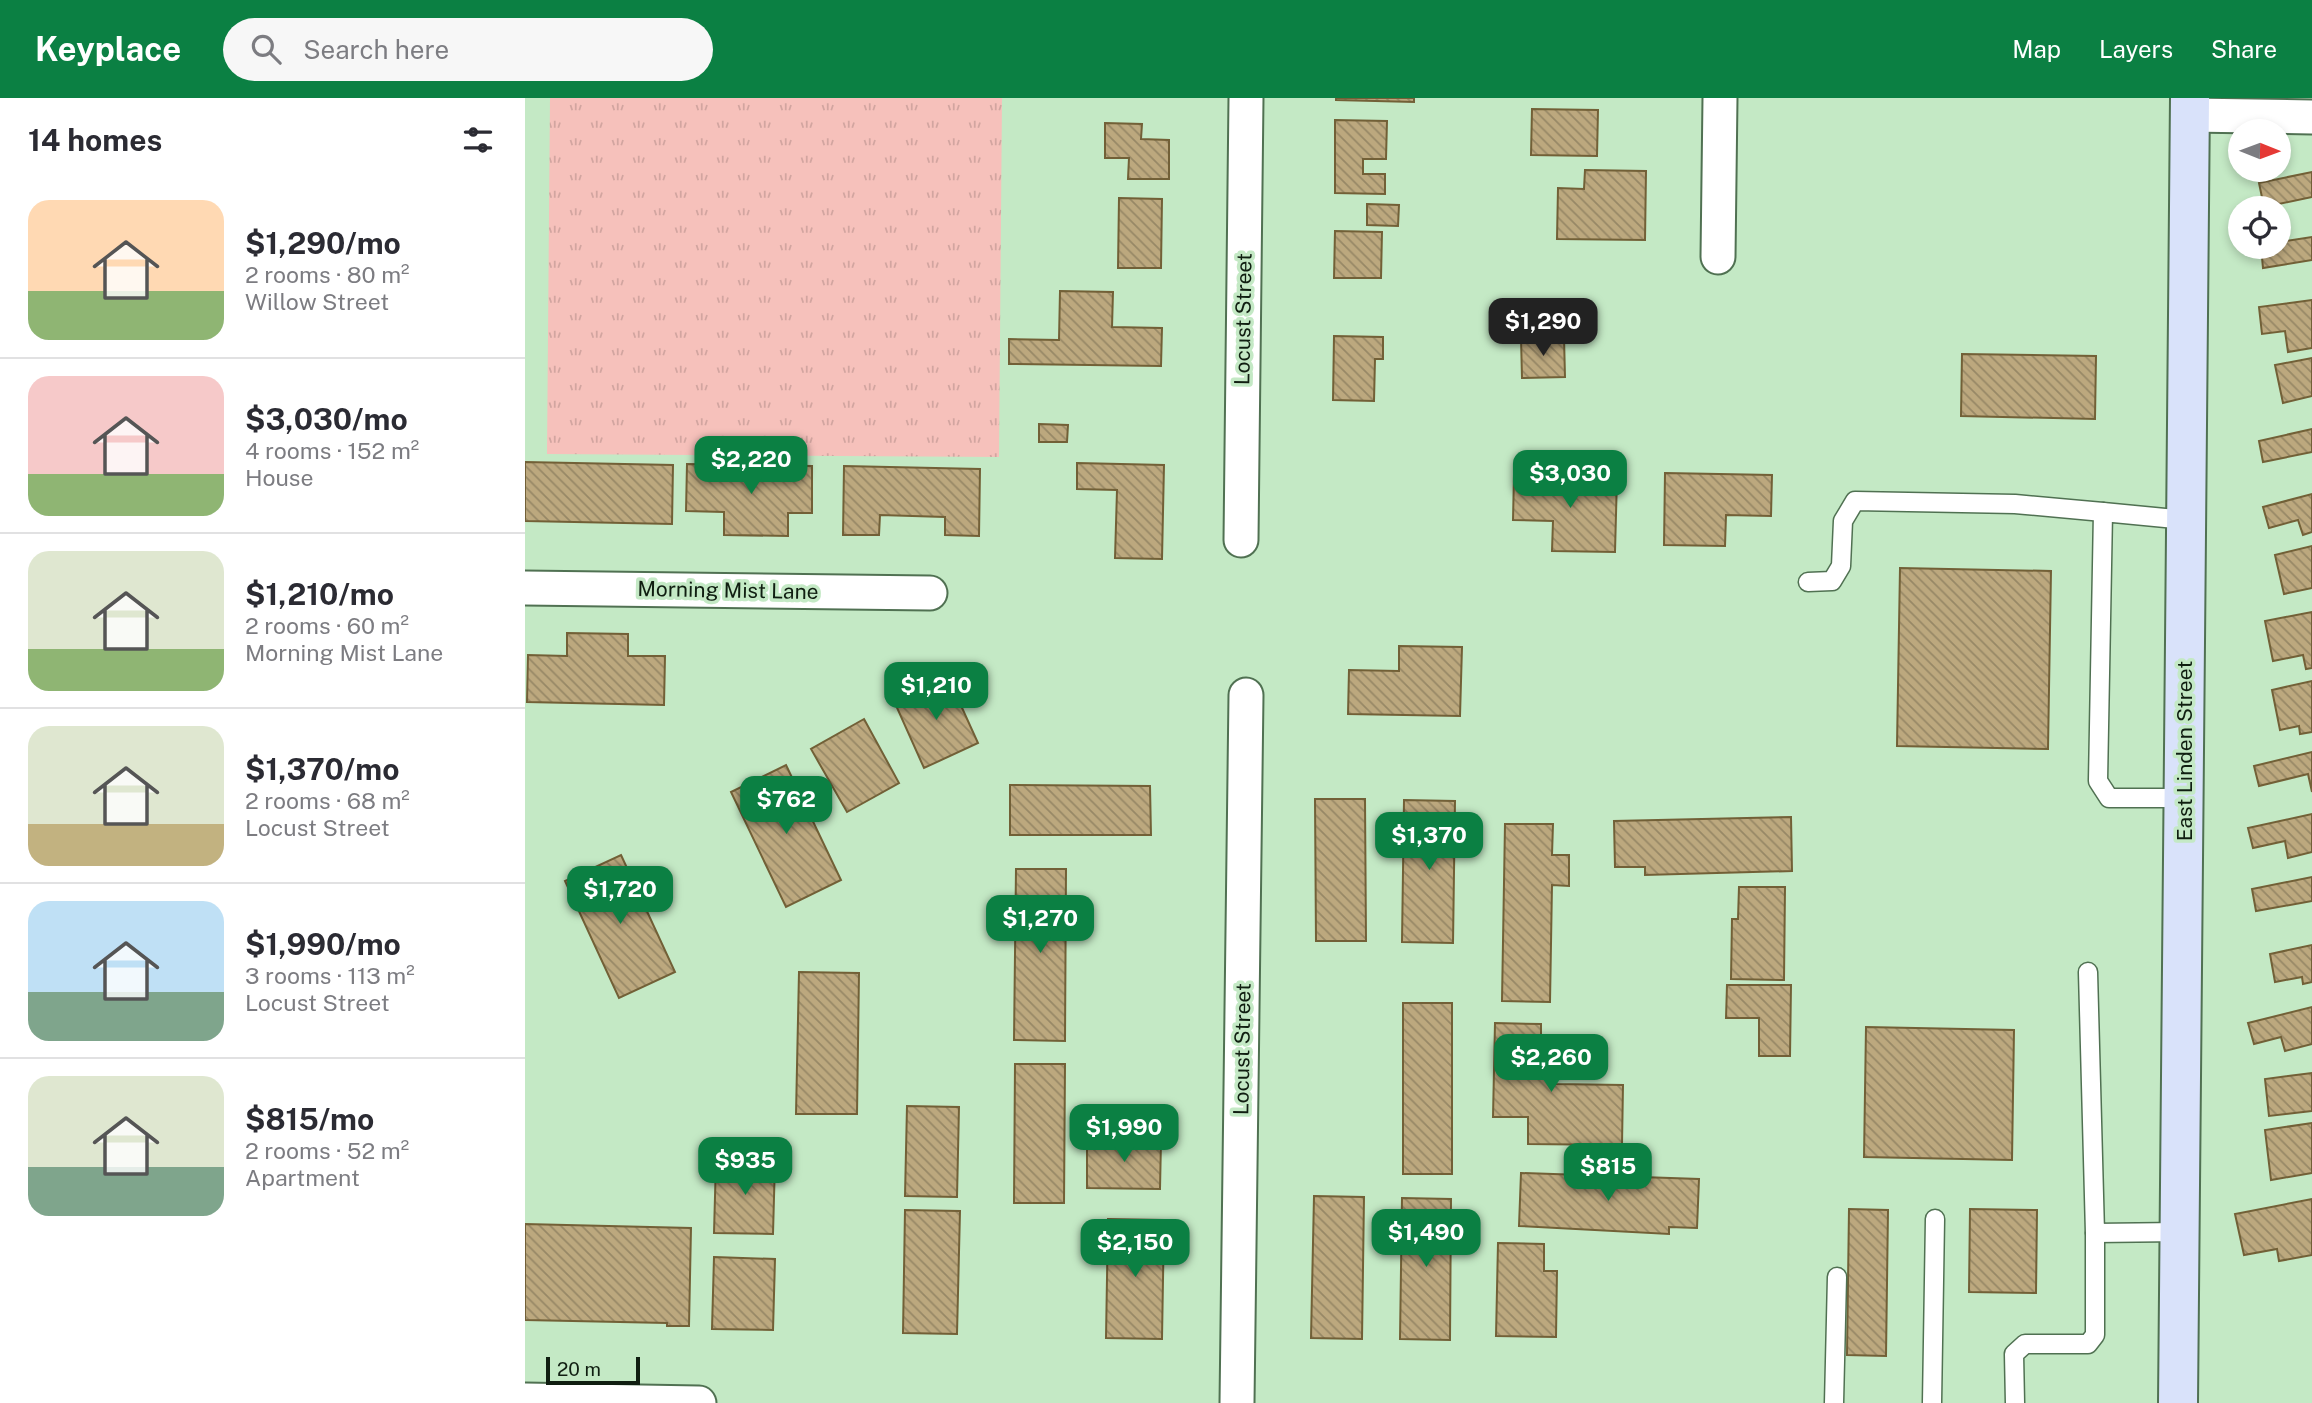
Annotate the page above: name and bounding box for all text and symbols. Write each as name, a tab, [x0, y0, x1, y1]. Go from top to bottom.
search box	[223, 18, 713, 81]
text: Keyplace	[35, 30, 181, 68]
icon: search	[247, 30, 285, 68]
text: Search here	[303, 34, 449, 65]
text: Map	[2012, 35, 2061, 63]
text: Layers	[2099, 35, 2173, 63]
text: Share	[2211, 35, 2277, 63]
north arrow	[2228, 119, 2291, 182]
map controls	[2228, 119, 2291, 259]
icon: filters	[459, 121, 497, 159]
text: 14 homes	[28, 122, 162, 158]
button: locate	[2228, 196, 2291, 259]
text: $1,290/mo	[245, 225, 401, 261]
icon: home	[84, 228, 168, 312]
street label: Locust Street	[1229, 253, 1257, 385]
text: 2 rooms · 80 m²	[245, 261, 410, 288]
text: Willow Street	[245, 288, 389, 315]
pin: $1,290	[1486, 299, 1600, 358]
text: $1,290	[1505, 307, 1581, 334]
text: $3,030/mo	[245, 401, 408, 437]
icon: home	[84, 404, 168, 488]
pin: $2,220	[694, 436, 808, 496]
text: 4 rooms · 152 m²	[245, 437, 419, 464]
text: $2,220	[710, 445, 792, 472]
pin: $3,030	[1513, 450, 1627, 510]
text: $3,030	[1529, 459, 1611, 486]
text: House	[245, 464, 313, 491]
text: $1,210/mo	[245, 576, 394, 612]
street label: Morning Mist Lane	[637, 576, 819, 604]
icon: home	[84, 579, 168, 663]
text: 2 rooms · 60 m²	[245, 612, 409, 639]
text: Morning Mist Lane	[245, 639, 443, 666]
street label: East Linden Street	[2172, 661, 2197, 841]
pin: $1,210	[879, 662, 993, 722]
text: $1,210	[900, 671, 972, 698]
text: $1,370/mo	[245, 751, 399, 787]
icon: home	[84, 754, 168, 838]
pin: $762	[745, 776, 827, 836]
text: $762	[756, 785, 816, 812]
text: 2 rooms · 68 m²	[245, 787, 410, 814]
pin: $1,370	[1372, 812, 1486, 872]
text: Locust Street	[245, 814, 390, 841]
text: $1,370	[1391, 821, 1467, 848]
pin: $1,720	[563, 866, 677, 926]
text: $1,720	[583, 875, 657, 902]
pin: $1,270	[983, 896, 1097, 955]
text: $1,270	[1002, 904, 1078, 931]
text: $1,990/mo	[245, 926, 401, 962]
icon: home	[84, 929, 168, 1013]
text: 3 rooms · 113 m²	[245, 962, 415, 989]
street label: Locust Street	[1228, 983, 1256, 1115]
text: Locust Street	[245, 989, 390, 1016]
pin: $2,260	[1494, 1034, 1608, 1094]
text: $2,260	[1510, 1043, 1592, 1070]
text: $815/mo	[245, 1101, 374, 1137]
icon: home	[84, 1104, 168, 1188]
pin: $1,990	[1067, 1104, 1181, 1164]
text: $1,990	[1086, 1113, 1162, 1140]
text: 2 rooms · 52 m²	[245, 1137, 409, 1164]
pin: $935	[704, 1138, 786, 1197]
pin: $815	[1567, 1144, 1649, 1203]
text: $935	[714, 1146, 776, 1173]
text: $815	[1580, 1152, 1636, 1179]
text: Apartment	[245, 1164, 360, 1191]
pin: $1,490	[1369, 1210, 1483, 1269]
text: $1,490	[1388, 1218, 1464, 1245]
pin: $2,150	[1078, 1220, 1192, 1279]
text: $2,150	[1097, 1228, 1173, 1255]
scale bar	[546, 1354, 641, 1386]
text: 20 m	[557, 1358, 601, 1380]

